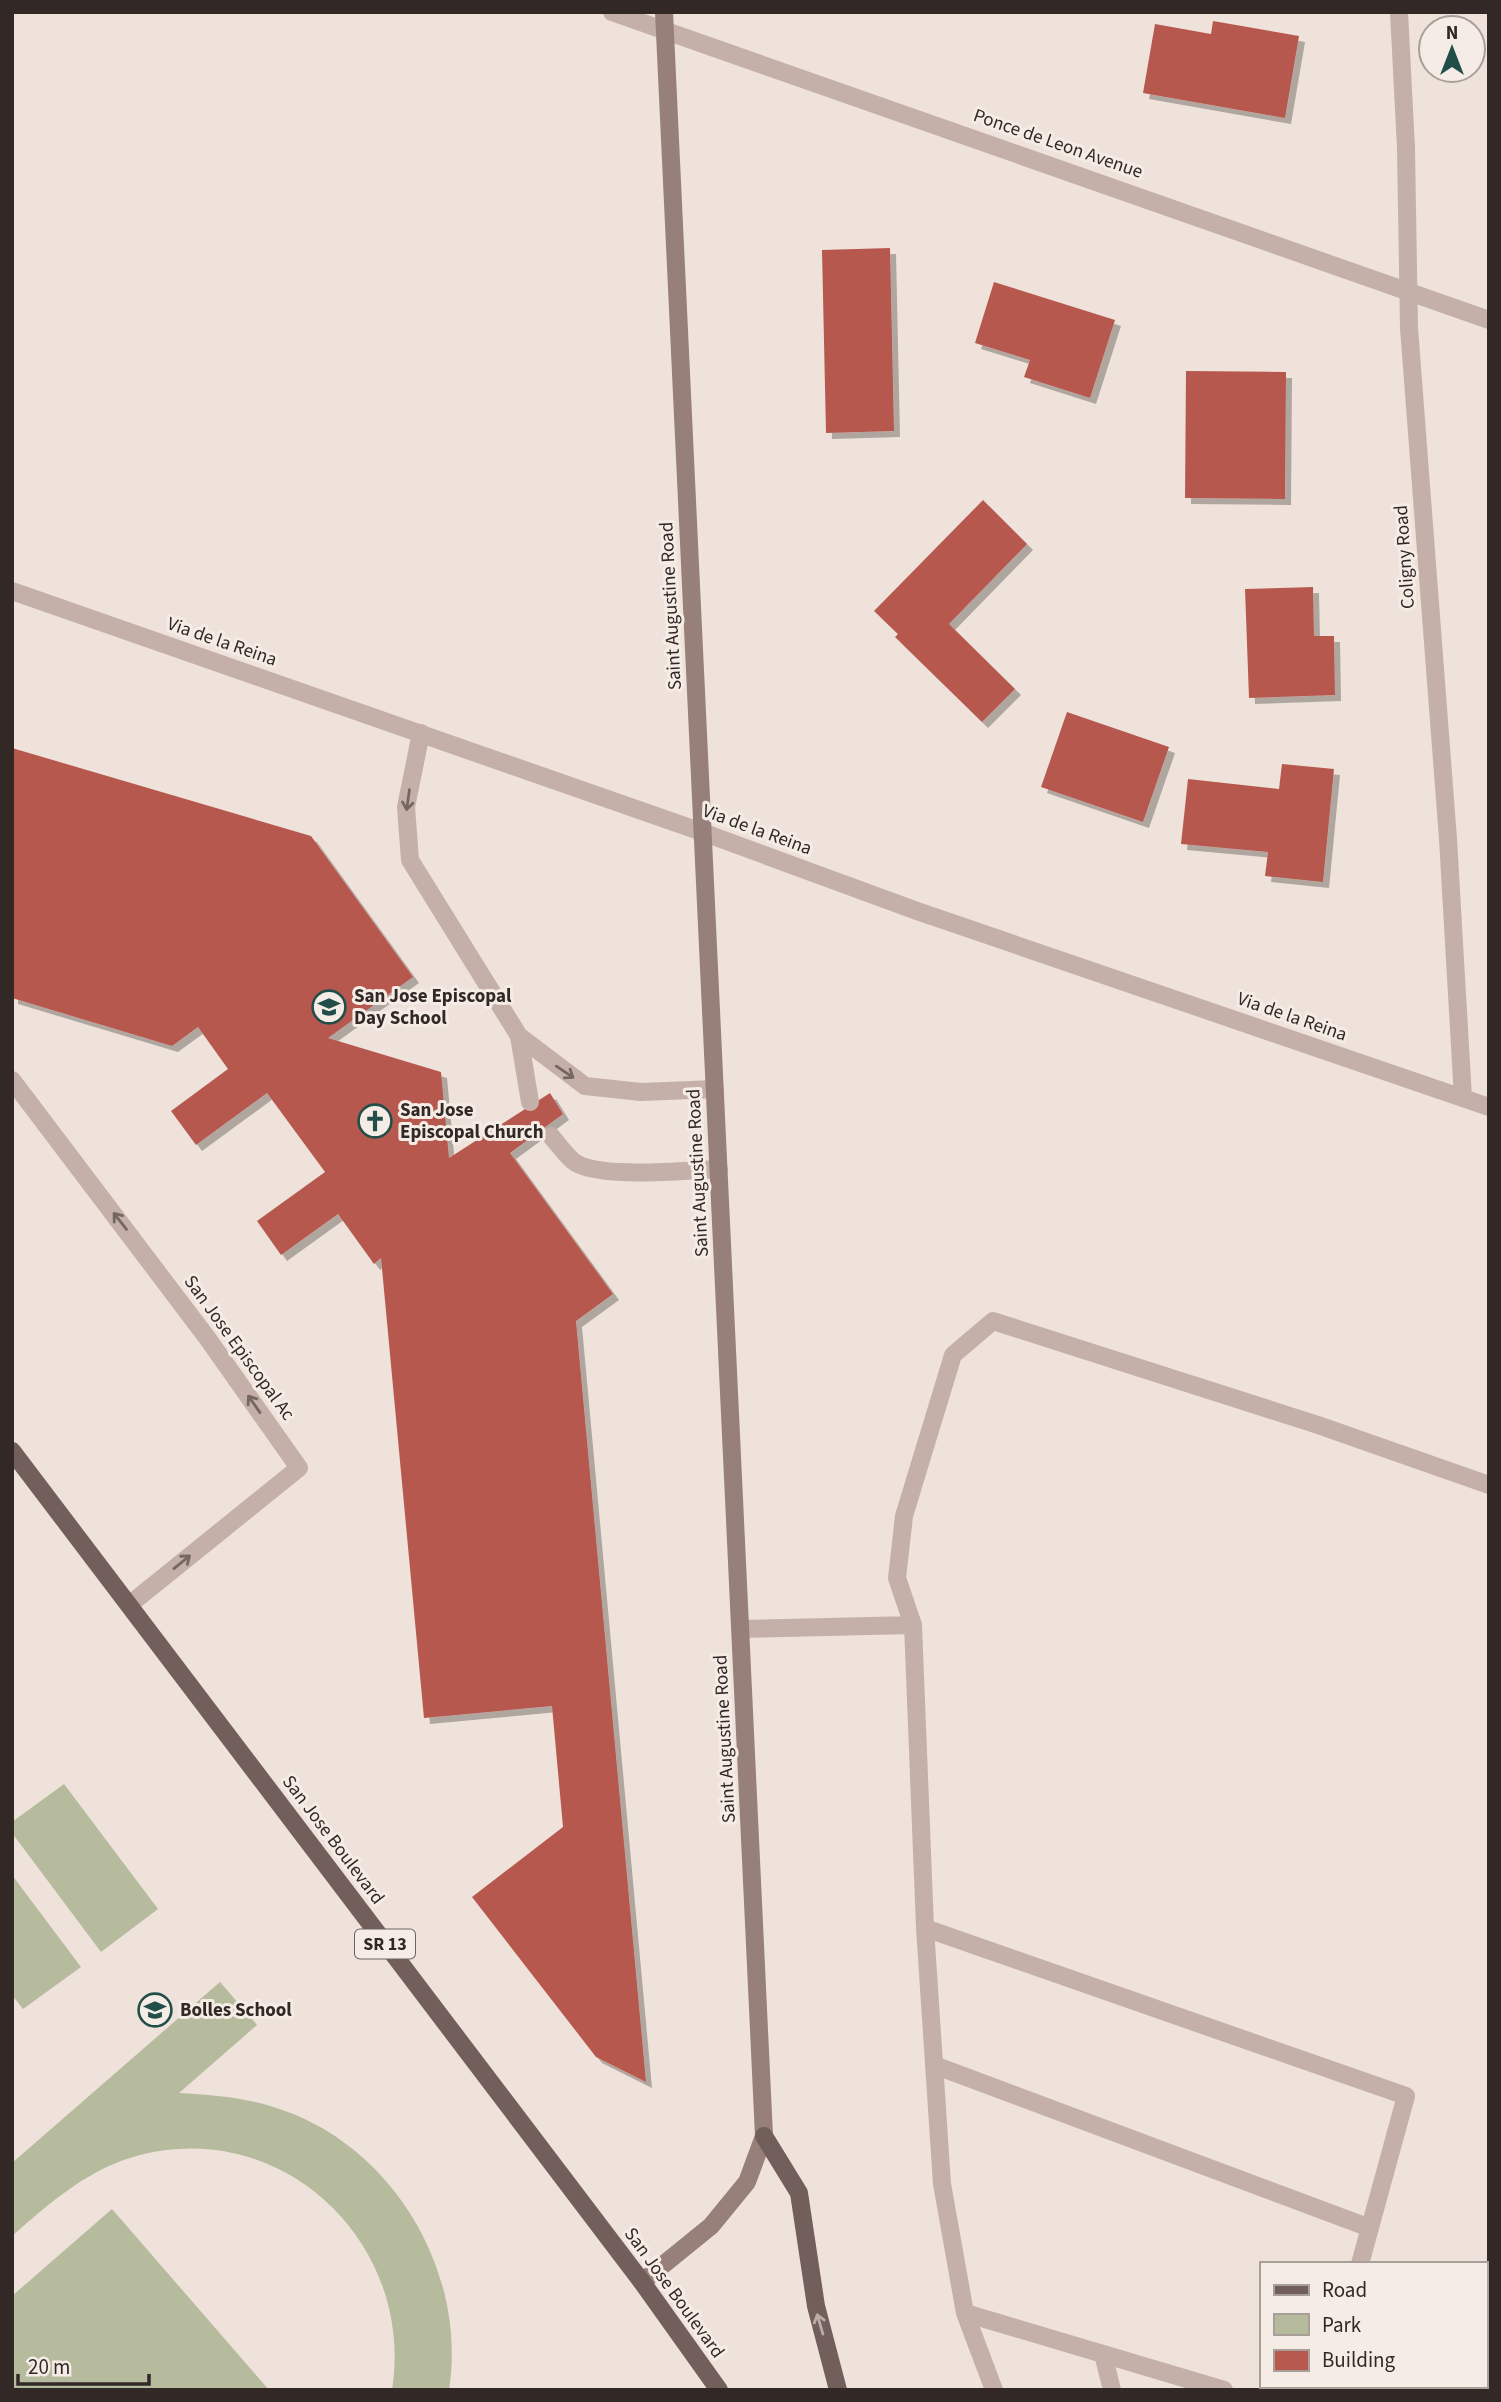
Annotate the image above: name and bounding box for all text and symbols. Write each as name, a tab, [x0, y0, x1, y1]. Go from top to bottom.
north arrow	[1417, 14, 1487, 84]
text: N	[1446, 20, 1458, 47]
street label: Ponce de Leon Avenue	[970, 102, 1146, 186]
street label: Coligny Road	[1388, 504, 1422, 610]
street label: Saint Augustine Road	[653, 521, 689, 691]
street label: Via de la Reina	[163, 611, 281, 673]
one-way arrow	[401, 788, 414, 811]
street label: Via de la Reina	[699, 798, 815, 862]
place label: San Jose Episcopal Day School	[354, 983, 512, 1032]
street label: Via de la Reina	[1233, 986, 1351, 1048]
school or university icon: San Jose Episcopal Day School	[310, 988, 348, 1026]
one-way arrow	[554, 1066, 574, 1080]
street label: Saint Augustine Road	[680, 1088, 716, 1258]
place label: San Jose Episcopal Church	[400, 1097, 544, 1146]
church icon: San Jose Episcopal Church	[356, 1102, 394, 1140]
one-way arrow	[112, 1212, 127, 1231]
street label: San Jose Episcopal Ac	[177, 1270, 301, 1426]
one-way arrow	[247, 1395, 261, 1414]
one-way arrow	[173, 1554, 191, 1570]
street label: Saint Augustine Road	[707, 1654, 743, 1824]
street label: San Jose Boulevard	[275, 1770, 391, 1910]
road number: SR 13	[355, 1930, 415, 1958]
school or university icon: Bolles School	[136, 1991, 174, 2029]
place label: Bolles School	[180, 1997, 292, 2024]
street label: San Jose Boulevard	[617, 2222, 731, 2364]
legend	[1260, 2262, 1487, 2388]
text: Road	[1322, 2275, 1367, 2305]
text: Park	[1322, 2310, 1362, 2340]
one-way arrow	[813, 2313, 826, 2335]
scale bar	[18, 2342, 149, 2386]
text: Building	[1322, 2345, 1396, 2375]
text: 20 m	[28, 2352, 70, 2382]

